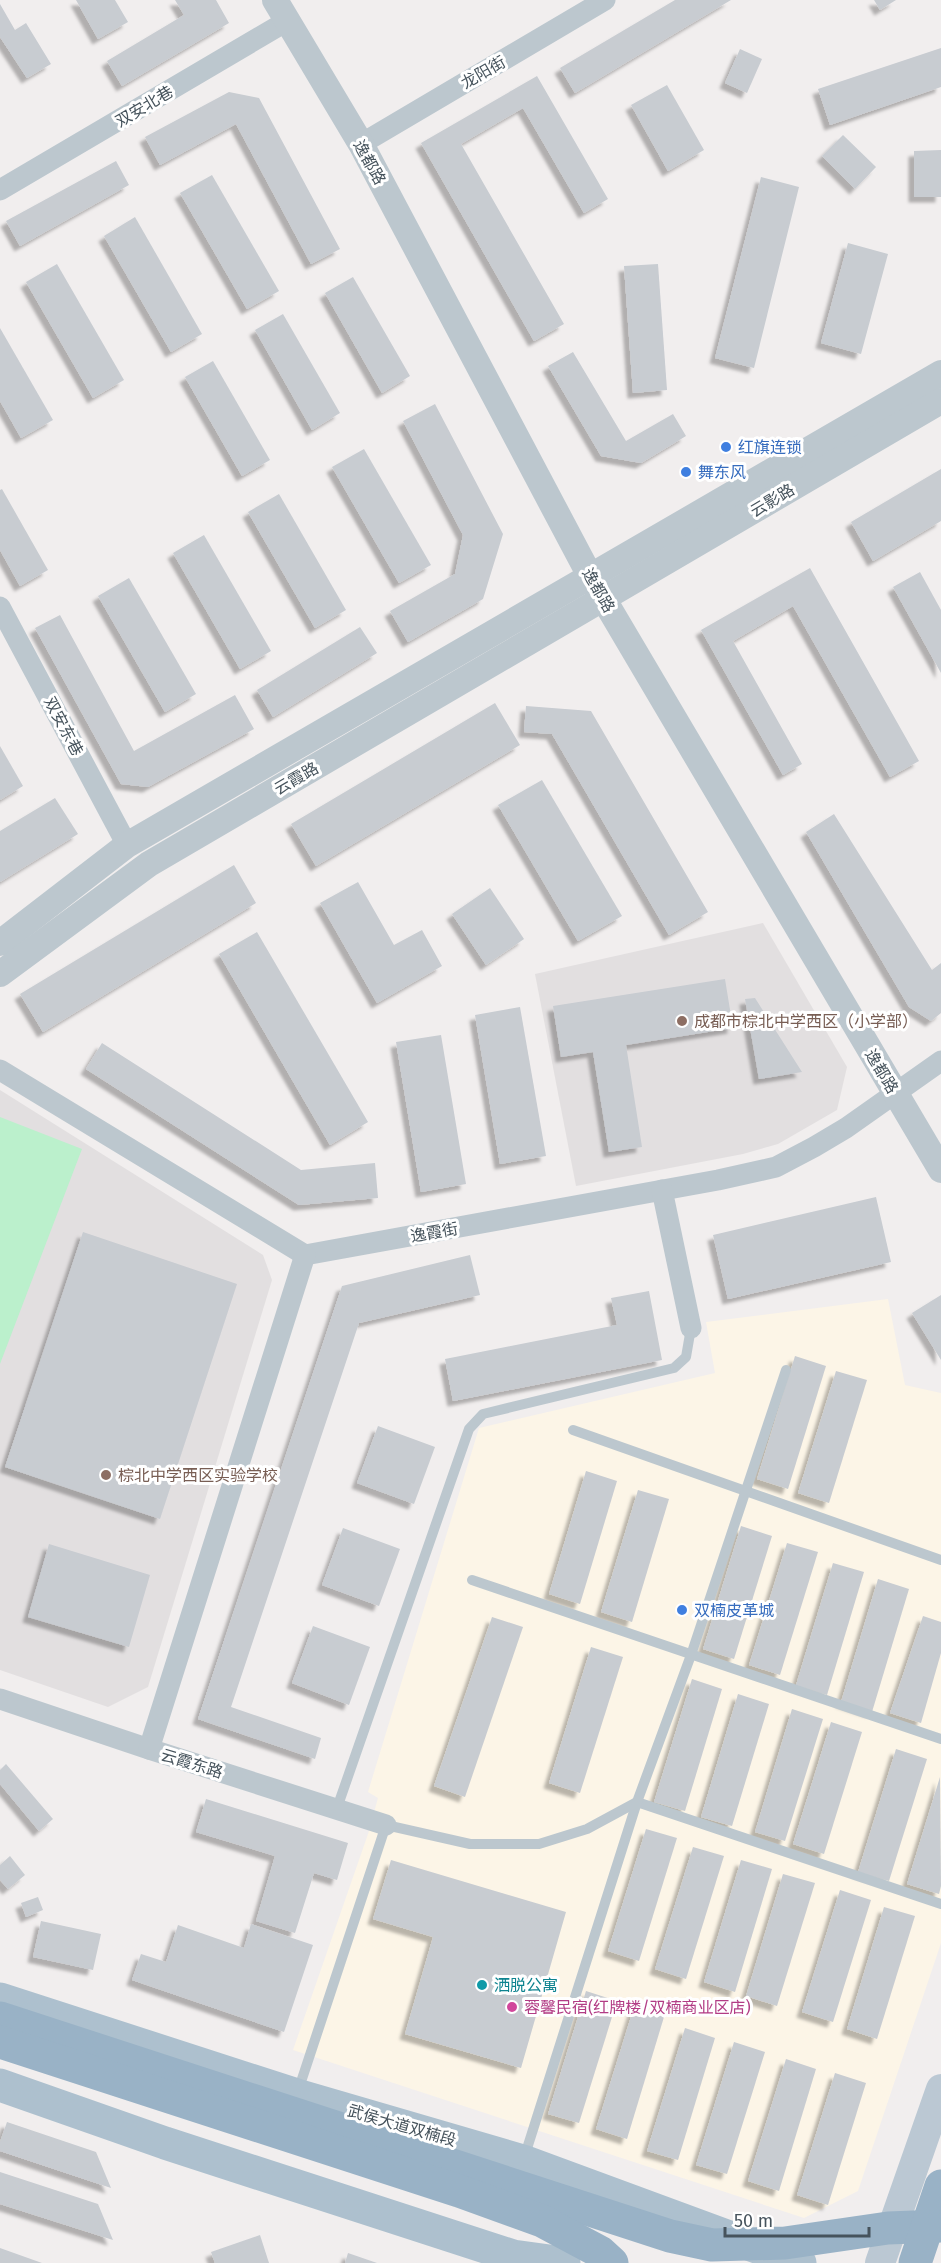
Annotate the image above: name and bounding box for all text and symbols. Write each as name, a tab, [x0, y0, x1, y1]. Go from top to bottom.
street label: 龙阳街	[458, 52, 509, 93]
street label: 双安北巷	[112, 82, 177, 131]
street label: 逸都路	[350, 137, 390, 188]
place label: 红旗连锁	[738, 438, 802, 457]
marker: 红旗连锁	[719, 440, 733, 454]
place label: 舞东风	[698, 463, 746, 482]
marker: 舞东风	[679, 465, 693, 479]
street label: 云影路	[747, 480, 798, 521]
street label: 逸都路	[578, 565, 619, 616]
street label: 双安东巷	[40, 694, 87, 759]
street label: 云霞路	[271, 758, 322, 799]
place label: 成都市棕北中学西区（小学部）	[694, 1012, 918, 1031]
marker: 成都市棕北中学西区（小学部）	[675, 1014, 689, 1028]
street label: 逸都路	[861, 1046, 902, 1097]
street label: 逸霞街	[409, 1219, 459, 1246]
place label: 棕北中学西区实验学校	[118, 1466, 278, 1485]
marker: 棕北中学西区实验学校	[99, 1468, 113, 1482]
place label: 双楠皮革城	[694, 1601, 774, 1620]
marker: 双楠皮革城	[675, 1603, 689, 1617]
street label: 云霞东路	[158, 1745, 225, 1782]
place label: 洒脱公寓	[494, 1976, 558, 1995]
marker: 洒脱公寓	[475, 1978, 489, 1992]
place label: 蓉馨民宿(红牌楼/双楠商业区店)	[524, 1998, 751, 2017]
marker: 蓉馨民宿(红牌楼/双楠商业区店)	[505, 2000, 519, 2014]
street label: 武侯大道双楠段	[345, 2101, 458, 2150]
scale bar	[725, 2200, 869, 2238]
text: 50 m	[734, 2210, 773, 2232]

